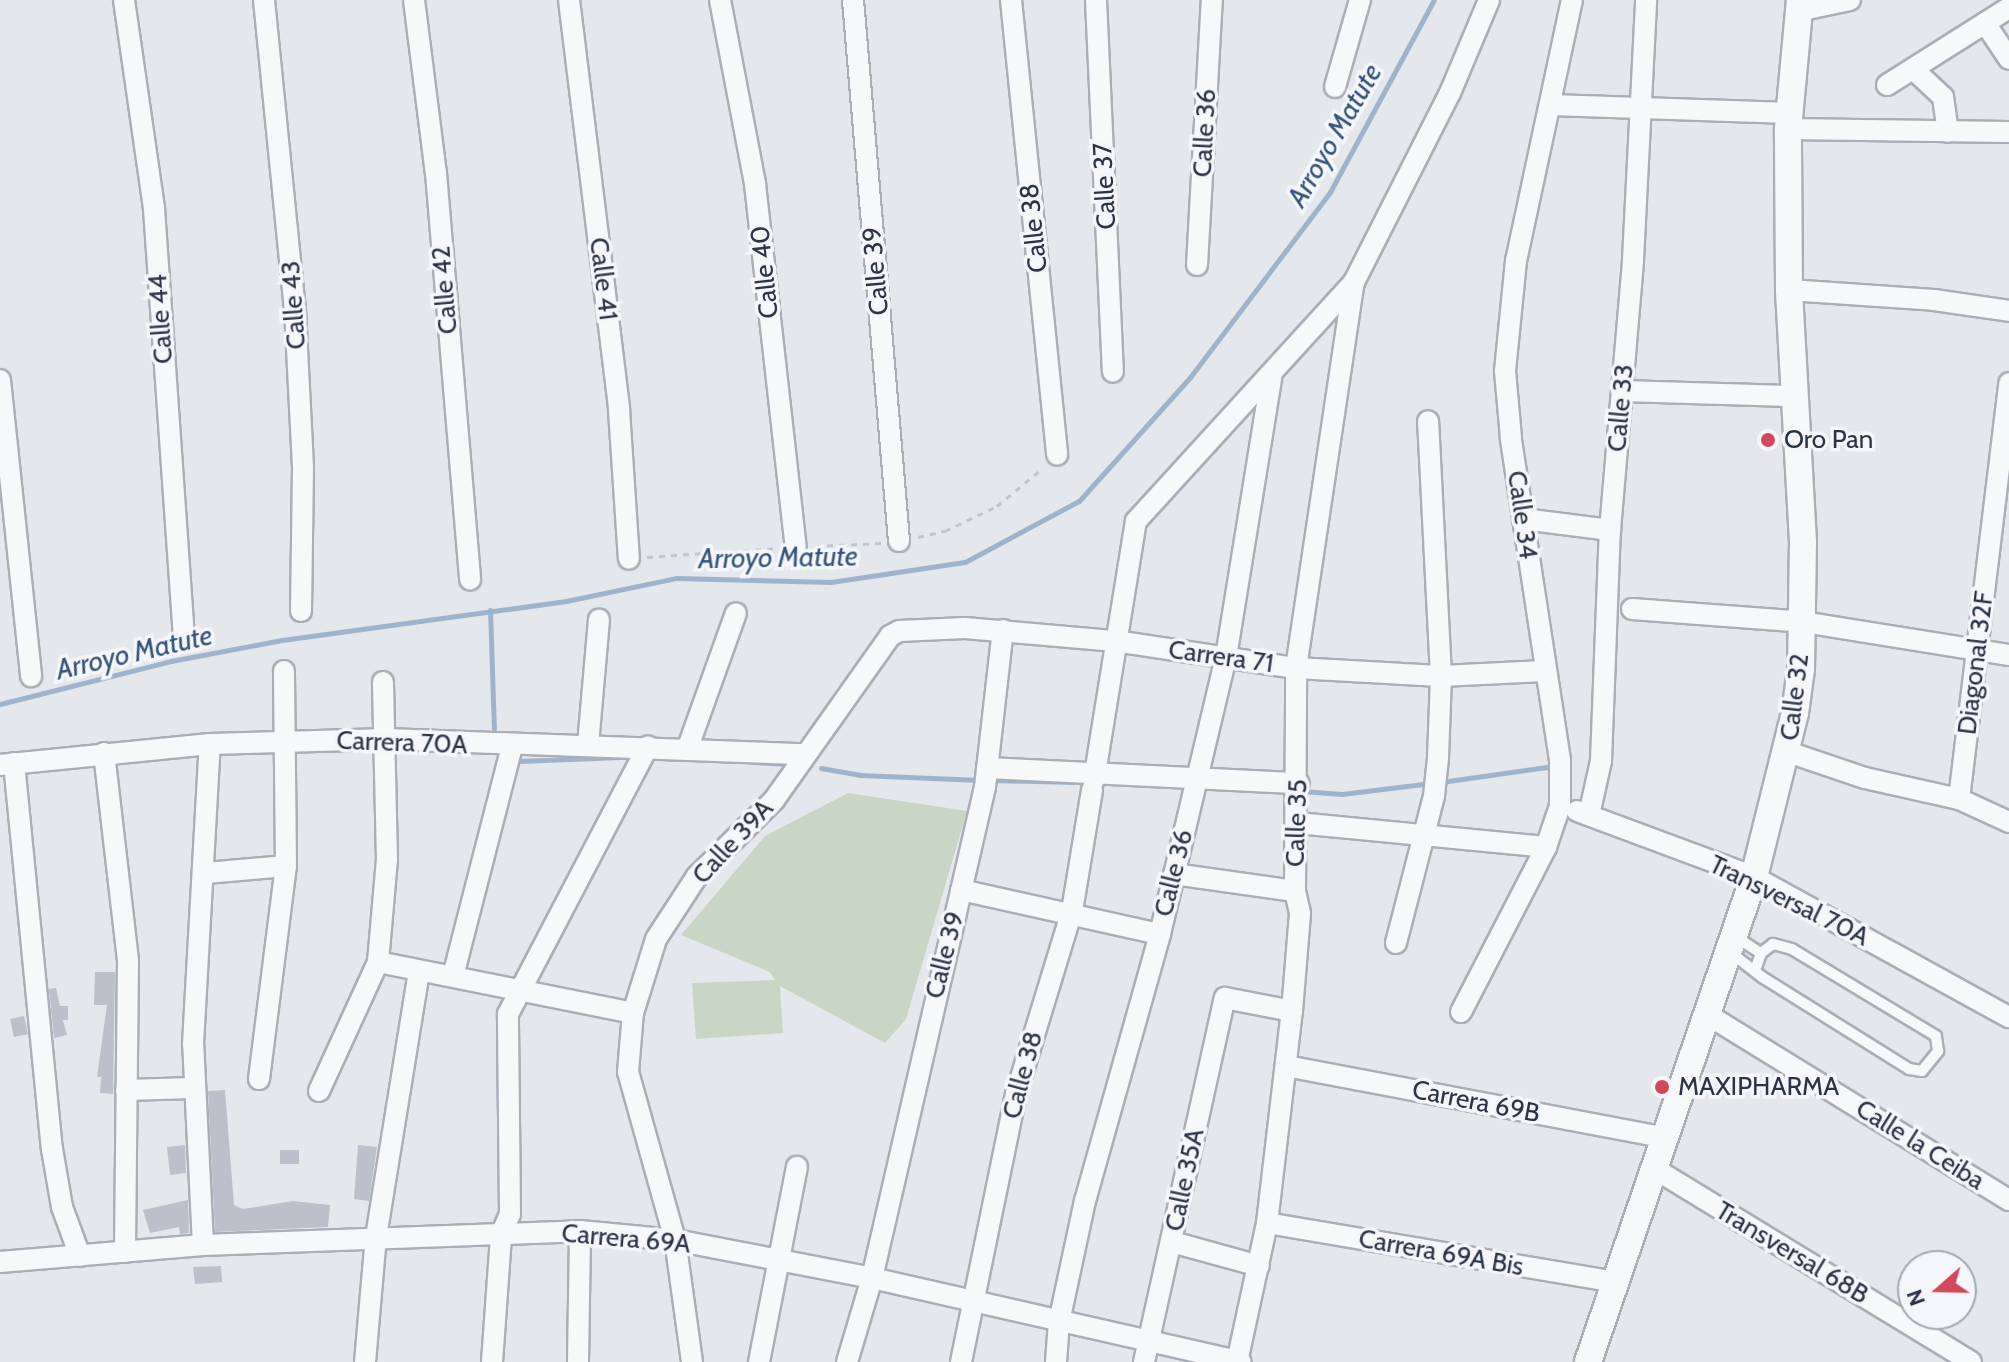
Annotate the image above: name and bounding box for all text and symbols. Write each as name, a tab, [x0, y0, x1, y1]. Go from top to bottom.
water label: Arroyo Matute	[1280, 58, 1388, 212]
street label: Calle 36	[1187, 88, 1223, 178]
street label: Calle 37	[1087, 142, 1123, 230]
street label: Calle 38	[1014, 182, 1054, 274]
street label: Calle 40	[745, 224, 785, 320]
street label: Calle 39	[857, 225, 895, 317]
street label: Calle 41	[582, 236, 624, 322]
street label: Calle 42	[426, 245, 464, 335]
street label: Calle 43	[275, 260, 313, 350]
street label: Calle 44	[142, 273, 180, 365]
street label: Calle 33	[1602, 363, 1640, 453]
place label: Oro Pan	[1784, 424, 1873, 456]
marker: Oro Pan	[1759, 431, 1777, 449]
street label: Calle 34	[1500, 469, 1544, 561]
water label: Arroyo Matute	[698, 539, 858, 575]
street label: Diagonal 32F	[1952, 590, 2000, 736]
water label: Arroyo Matute	[53, 618, 215, 686]
street label: Carrera 71	[1166, 634, 1276, 680]
street label: Calle 32	[1774, 652, 1816, 742]
street label: Carrera 70A	[336, 725, 468, 761]
street label: Calle 35	[1280, 779, 1314, 867]
street label: Calle 39A	[686, 793, 780, 891]
street label: Calle 36	[1148, 826, 1200, 920]
street label: Transversal 70A	[1704, 849, 1874, 953]
street label: Calle 39	[919, 908, 971, 1002]
street label: Calle 38	[996, 1028, 1050, 1122]
place label: MAXIPHARMA	[1678, 1071, 1839, 1103]
street label: Carrera 69B	[1410, 1074, 1542, 1130]
marker: MAXIPHARMA	[1653, 1078, 1671, 1096]
street label: Calle la Ceiba	[1850, 1093, 1990, 1197]
street label: Calle 35A	[1159, 1126, 1211, 1234]
street label: Transversal 68B	[1710, 1195, 1874, 1311]
street label: Carrera 69A	[560, 1218, 692, 1260]
street label: Carrera 69A Bis	[1356, 1223, 1526, 1283]
north arrow	[1897, 1250, 1977, 1330]
text: N	[1901, 1286, 1931, 1310]

